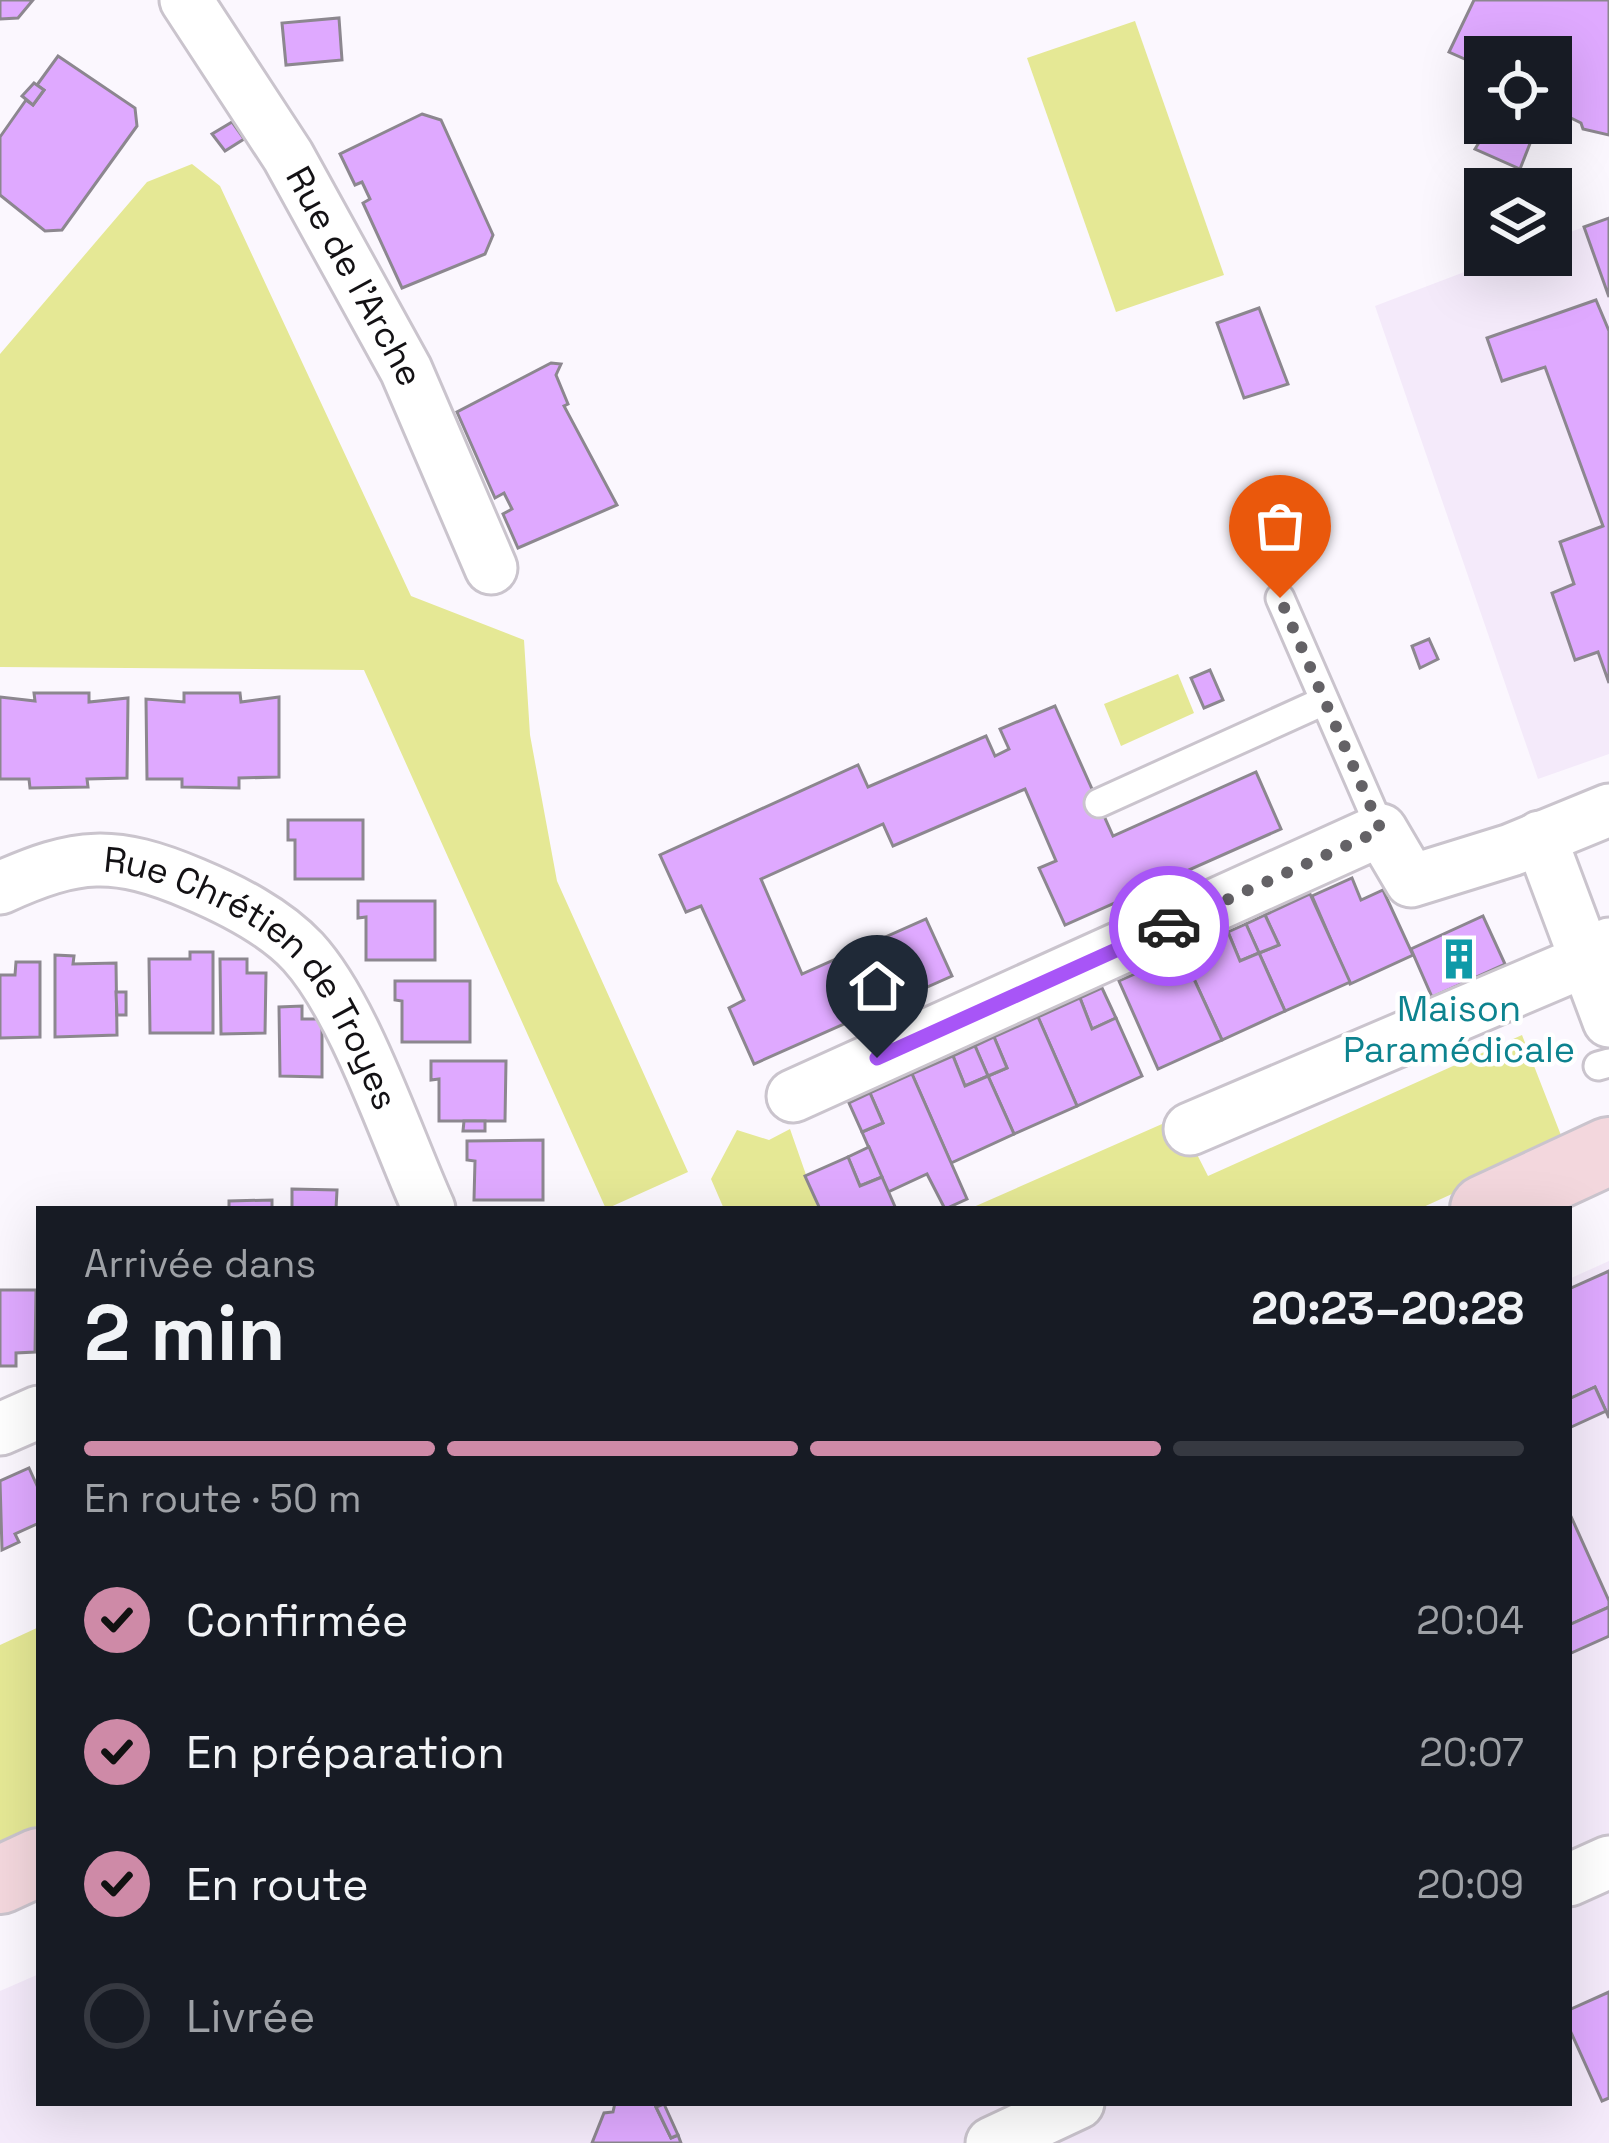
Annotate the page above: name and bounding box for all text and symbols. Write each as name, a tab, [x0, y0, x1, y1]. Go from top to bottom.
map controls	[1464, 36, 1572, 276]
button: locate	[1464, 36, 1572, 144]
street label: Rue de l'Arche	[275, 158, 433, 393]
button: layers	[1464, 168, 1572, 276]
pin	[1229, 475, 1331, 598]
icon: bag	[1247, 493, 1313, 559]
street label: Rue Chrétien de Troyes	[102, 837, 408, 1117]
courier	[1109, 866, 1229, 986]
icon: car	[1136, 893, 1202, 959]
pin	[826, 935, 928, 1058]
building icon: Maison Paramédicale	[1436, 936, 1482, 982]
icon: home	[844, 953, 910, 1019]
place label: Maison Paramédicale	[1343, 986, 1575, 1073]
text: Arrivée dans	[84, 1239, 316, 1288]
text: 20:23–20:28	[1251, 1280, 1524, 1337]
text: 2 min	[84, 1283, 286, 1383]
text: En route · 50 m	[84, 1474, 361, 1523]
icon: check	[84, 1587, 150, 1653]
text: Confirmée	[186, 1592, 408, 1649]
text: 20:04	[1416, 1596, 1524, 1645]
icon: check	[84, 1719, 150, 1785]
text: En préparation	[186, 1724, 505, 1781]
text: 20:07	[1419, 1728, 1524, 1777]
icon: check	[84, 1851, 150, 1917]
text: En route	[186, 1856, 369, 1913]
text: 20:09	[1417, 1860, 1524, 1909]
text: Livrée	[186, 1988, 315, 2045]

